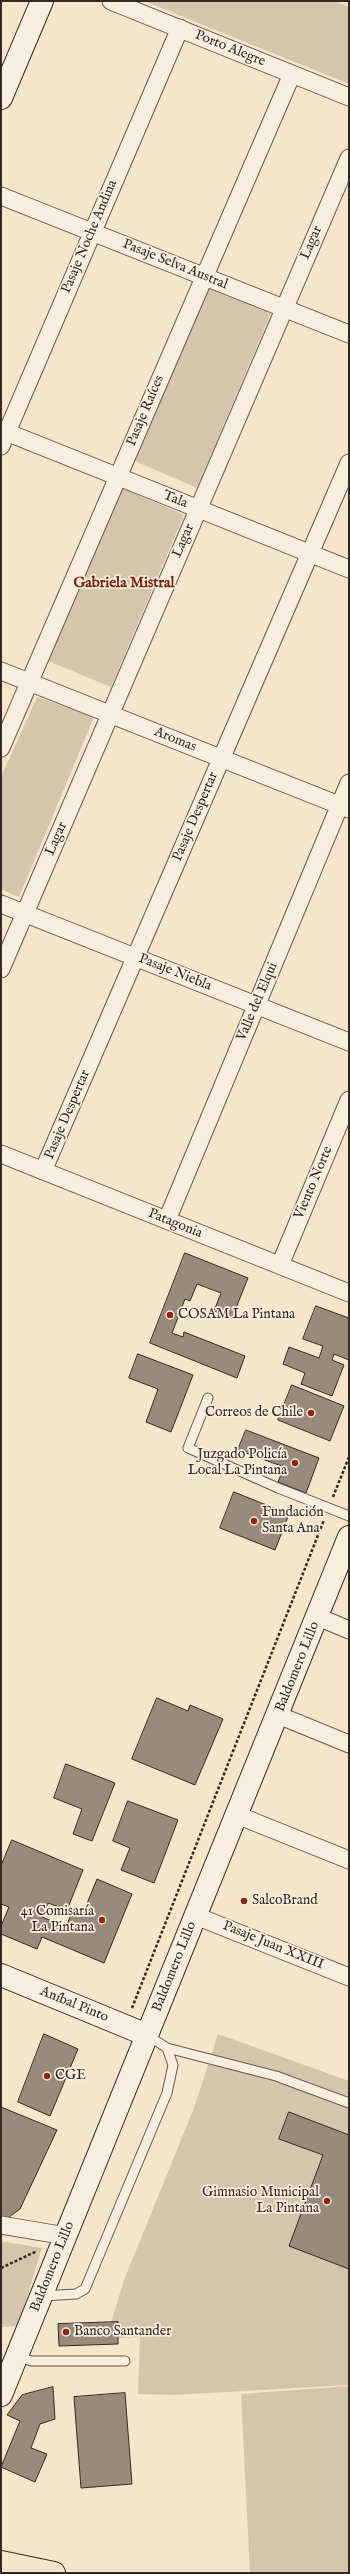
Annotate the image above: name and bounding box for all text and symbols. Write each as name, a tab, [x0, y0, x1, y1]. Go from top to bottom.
street label: Porto Alegre	[192, 27, 268, 71]
street label: Pasaje Noche Andina	[59, 178, 121, 296]
street label: Lagar	[297, 224, 327, 262]
street label: Pasaje Selva Austral	[120, 236, 230, 294]
street label: Pasaje Raíces	[124, 373, 168, 449]
street label: Tala	[160, 488, 190, 512]
street label: Lagar	[169, 522, 199, 560]
district label: Gabriela Mistral	[73, 575, 175, 593]
street label: Aromas	[151, 724, 199, 756]
street label: Pasaje Despertar	[170, 770, 222, 864]
street label: Lagar	[42, 820, 72, 858]
street label: Pasaje Niebla	[136, 951, 214, 995]
street label: Valle del Elqui	[234, 960, 282, 1044]
street label: Pasaje Despertar	[42, 1068, 94, 1162]
street label: Viento Norte	[291, 1144, 337, 1222]
street label: Patagonia	[145, 1205, 205, 1243]
place label: COSAM La Pintana	[178, 1307, 295, 1323]
marker: COSAM La Pintana	[165, 1310, 175, 1320]
place label: Correos de Chile	[205, 1405, 303, 1421]
marker: Correos de Chile	[306, 1408, 316, 1418]
place label: Juzgado Policía Local La Pintana	[188, 1447, 287, 1480]
marker: Juzgado Policía Local La Pintana	[290, 1458, 300, 1468]
place label: Fundación Santa Ana	[262, 1505, 324, 1538]
marker: Fundación Santa Ana	[249, 1516, 259, 1526]
street label: Baldomero Lillo	[272, 1619, 324, 1715]
place label: SalcoBrand	[252, 1893, 318, 1909]
marker: SalcoBrand	[239, 1896, 249, 1906]
place label: 41 Comisaría La Pintana	[21, 1904, 94, 1936]
marker: 41 Comisaría La Pintana	[97, 1915, 107, 1925]
street label: Pasaje Juan XXIII	[220, 1918, 326, 1974]
street label: Baldomero Lillo	[149, 1919, 201, 2015]
street label: Aníbal Pinto	[37, 1984, 111, 2026]
place label: CGE	[55, 2068, 86, 2084]
marker: CGE	[42, 2071, 52, 2081]
place label: Gimnasio Municipal La Pintana	[202, 2185, 319, 2218]
marker: Gimnasio Municipal La Pintana	[322, 2196, 332, 2206]
street label: Baldomero Lillo	[27, 2219, 79, 2315]
place label: Banco Santander	[74, 2324, 171, 2340]
marker: Banco Santander	[61, 2327, 71, 2337]

